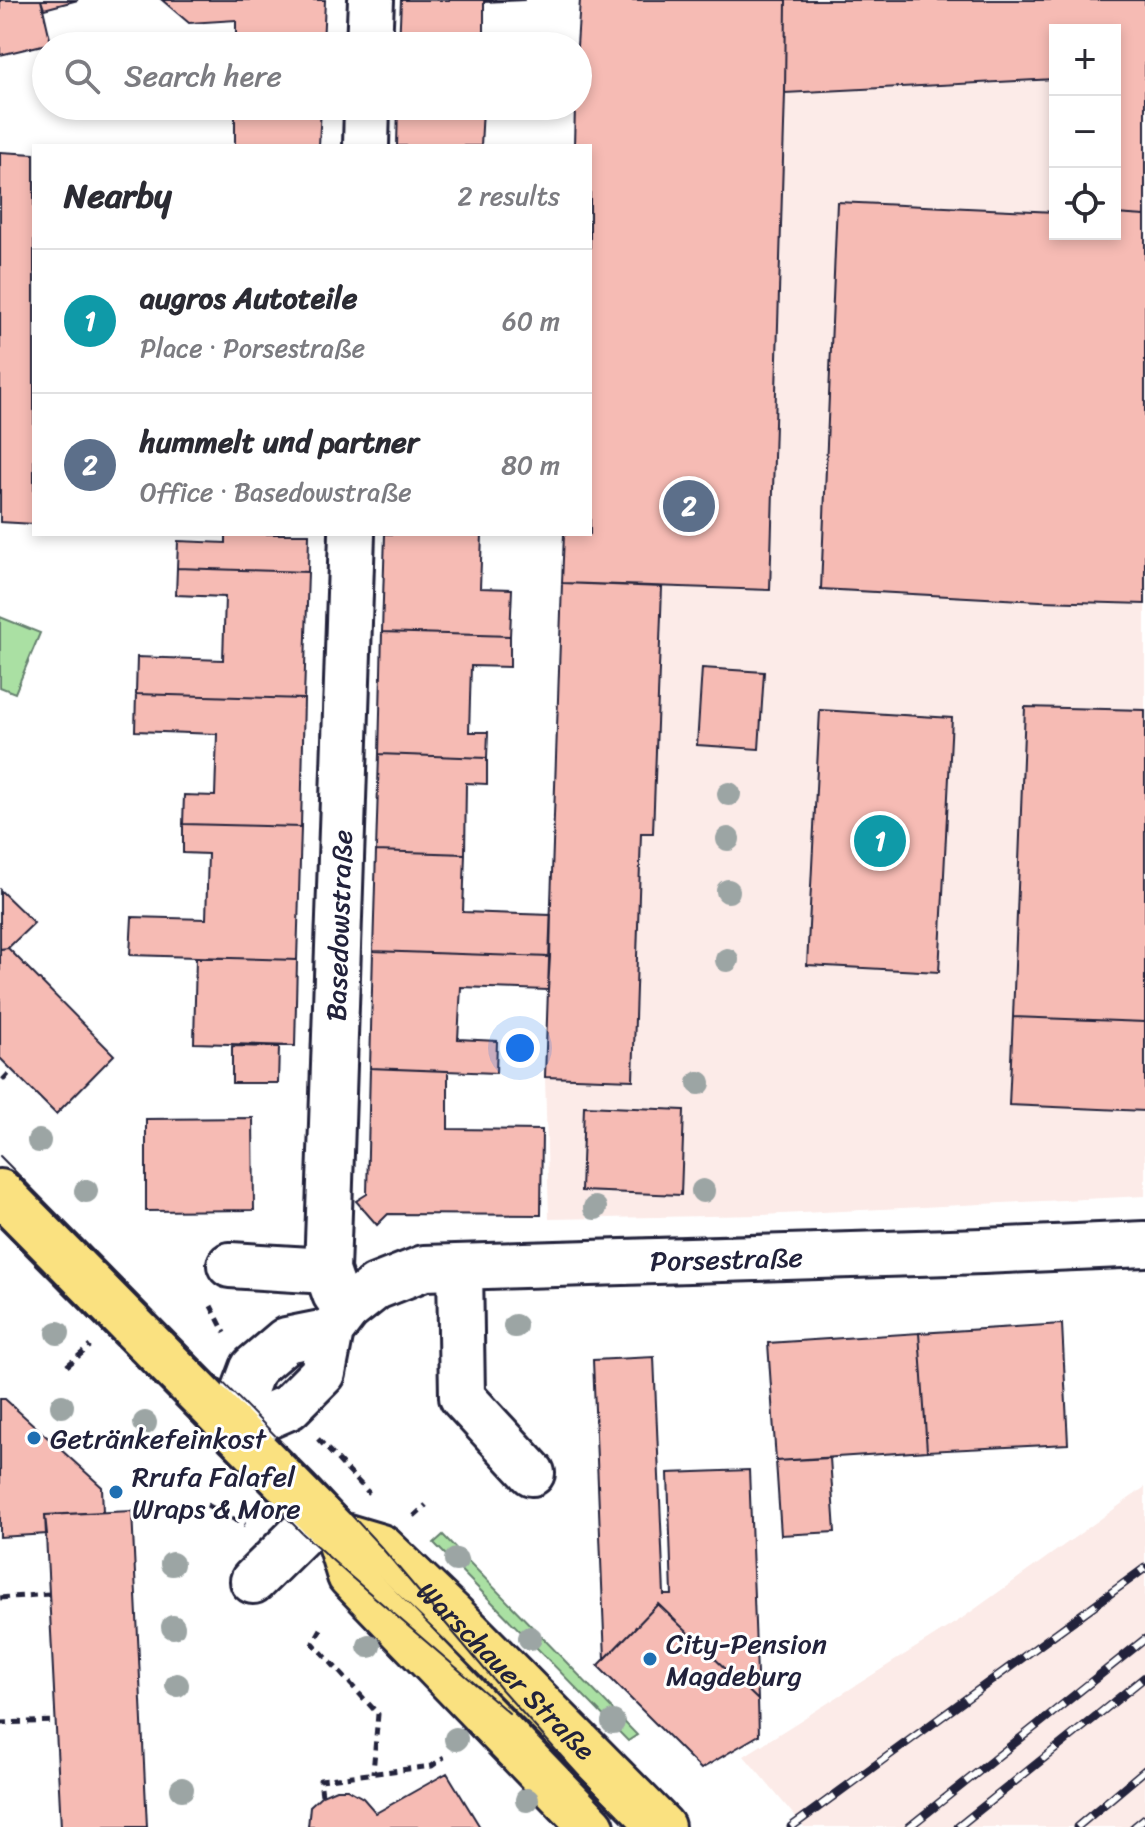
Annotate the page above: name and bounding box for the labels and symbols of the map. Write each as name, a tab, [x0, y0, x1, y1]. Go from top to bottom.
pin: 2	[663, 476, 715, 536]
pin: 1	[854, 811, 906, 871]
street label: Basedowstraße	[311, 829, 366, 1022]
your location	[500, 1028, 540, 1068]
street label: Porsestraße	[649, 1232, 804, 1286]
place label: Getränkefeinkost	[50, 1414, 268, 1463]
marker: Getränkefeinkost	[25, 1429, 43, 1447]
place label: Rrufa Falafel Wraps & More	[132, 1452, 301, 1533]
marker: Rrufa Falafel Wraps & More	[107, 1483, 125, 1501]
street label: Warschauer Straße	[405, 1569, 608, 1772]
place label: City-Pension Magdeburg	[666, 1619, 827, 1700]
marker: City-Pension Magdeburg	[641, 1650, 659, 1668]

